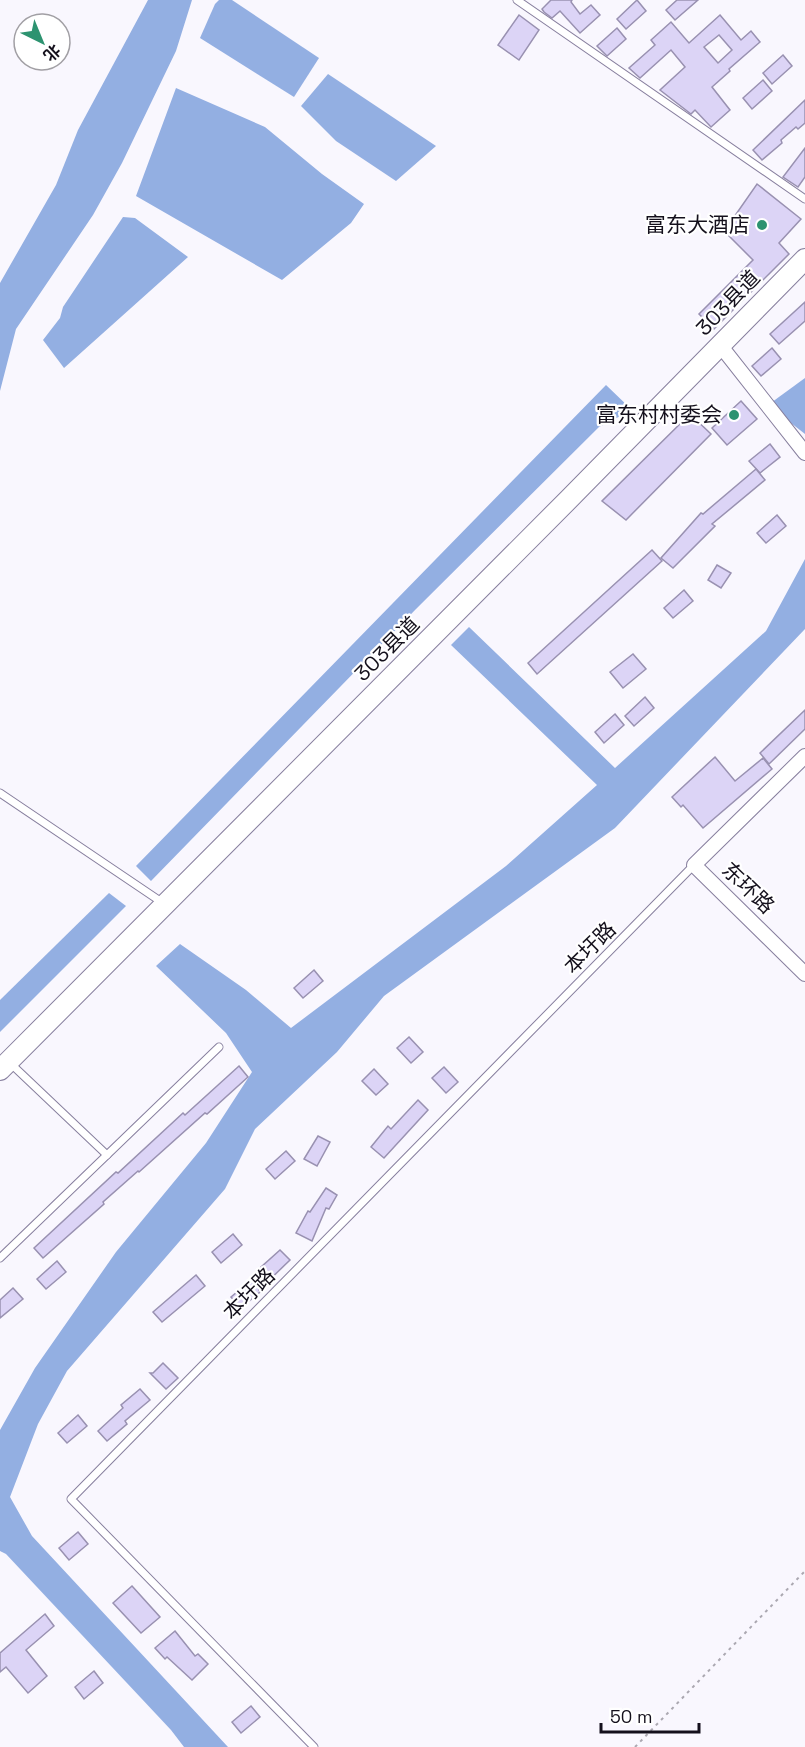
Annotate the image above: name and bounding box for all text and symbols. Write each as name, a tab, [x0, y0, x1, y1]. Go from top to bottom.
north arrow	[12, 12, 72, 72]
text: 北	[39, 39, 65, 66]
place label: 富东大酒店	[645, 211, 750, 238]
marker: 富东大酒店	[755, 218, 769, 232]
street label: 303县道	[690, 264, 765, 341]
place label: 富东村村委会	[596, 401, 722, 428]
marker: 富东村村委会	[727, 408, 741, 422]
street label: 303县道	[349, 611, 425, 687]
street label: 东环路	[716, 856, 780, 919]
street label: 本圩路	[558, 916, 621, 979]
street label: 本圩路	[217, 1262, 280, 1325]
scale bar	[601, 1696, 698, 1734]
text: 50 m	[610, 1705, 652, 1728]

